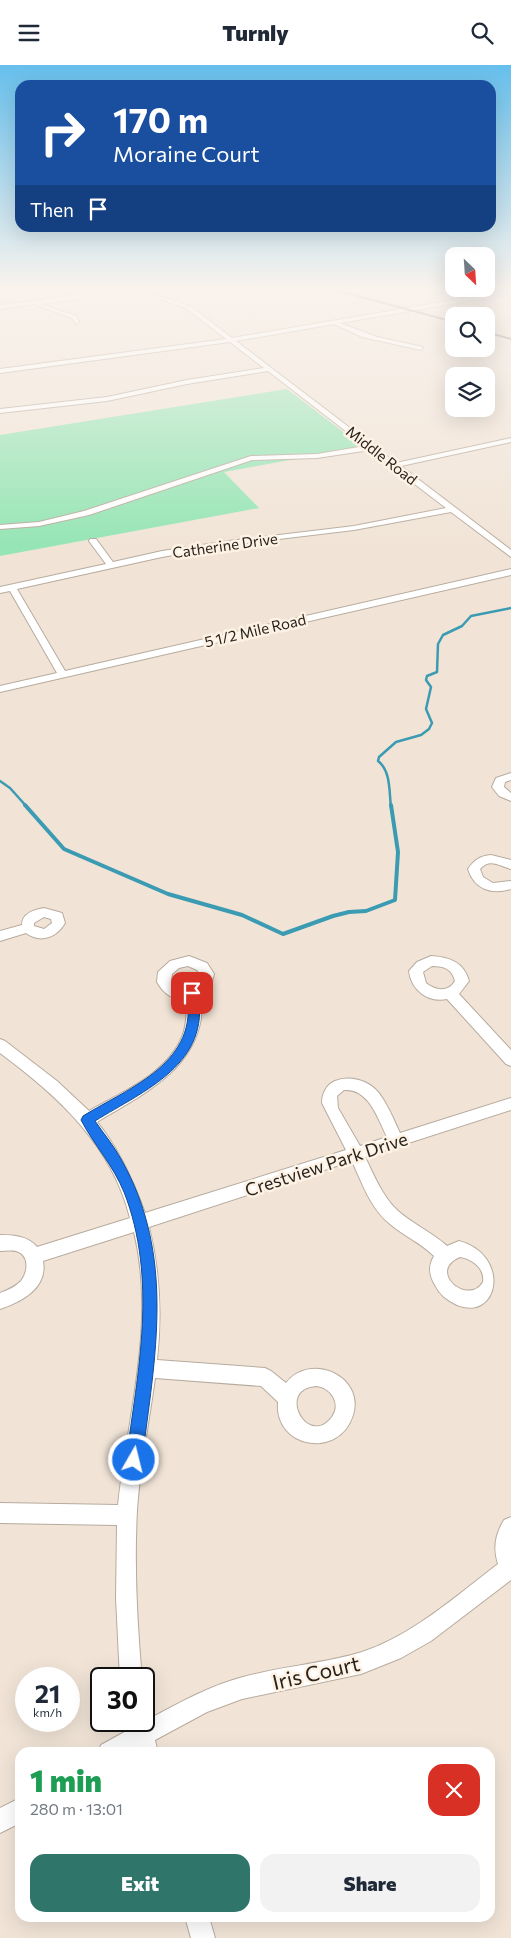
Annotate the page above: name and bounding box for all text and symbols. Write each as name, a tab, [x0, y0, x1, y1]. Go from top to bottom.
icon: menu	[15, 19, 43, 47]
text: Turnly	[222, 19, 289, 46]
icon: search	[468, 19, 496, 47]
text: 170 m	[113, 97, 208, 140]
icon: right	[30, 100, 95, 165]
text: Moraine Court	[113, 140, 260, 167]
icon: arrive	[84, 195, 112, 223]
text: Then	[30, 198, 74, 221]
north arrow	[445, 247, 495, 297]
map controls	[445, 247, 495, 417]
button: search	[445, 307, 495, 357]
button: layers	[445, 367, 495, 417]
street label: Middle Road	[343, 422, 421, 488]
street label: Catherine Drive	[171, 529, 279, 561]
street label: 5 1/2 Mile Road	[202, 610, 308, 650]
pin	[171, 972, 213, 1014]
icon: arrive	[178, 979, 206, 1007]
street label: Crestview Park Drive	[242, 1127, 410, 1201]
position arrow	[107, 1433, 159, 1485]
street label: Iris Court	[270, 1650, 362, 1694]
speed limit sign: 30	[90, 1667, 155, 1732]
text: 21	[35, 1678, 60, 1708]
text: km/h	[33, 1705, 62, 1719]
text: 1 min	[30, 1761, 102, 1798]
button: close	[428, 1764, 480, 1816]
text: 280 m · 13:01	[30, 1799, 123, 1818]
button: Exit	[30, 1854, 250, 1912]
button: Share	[260, 1854, 480, 1912]

